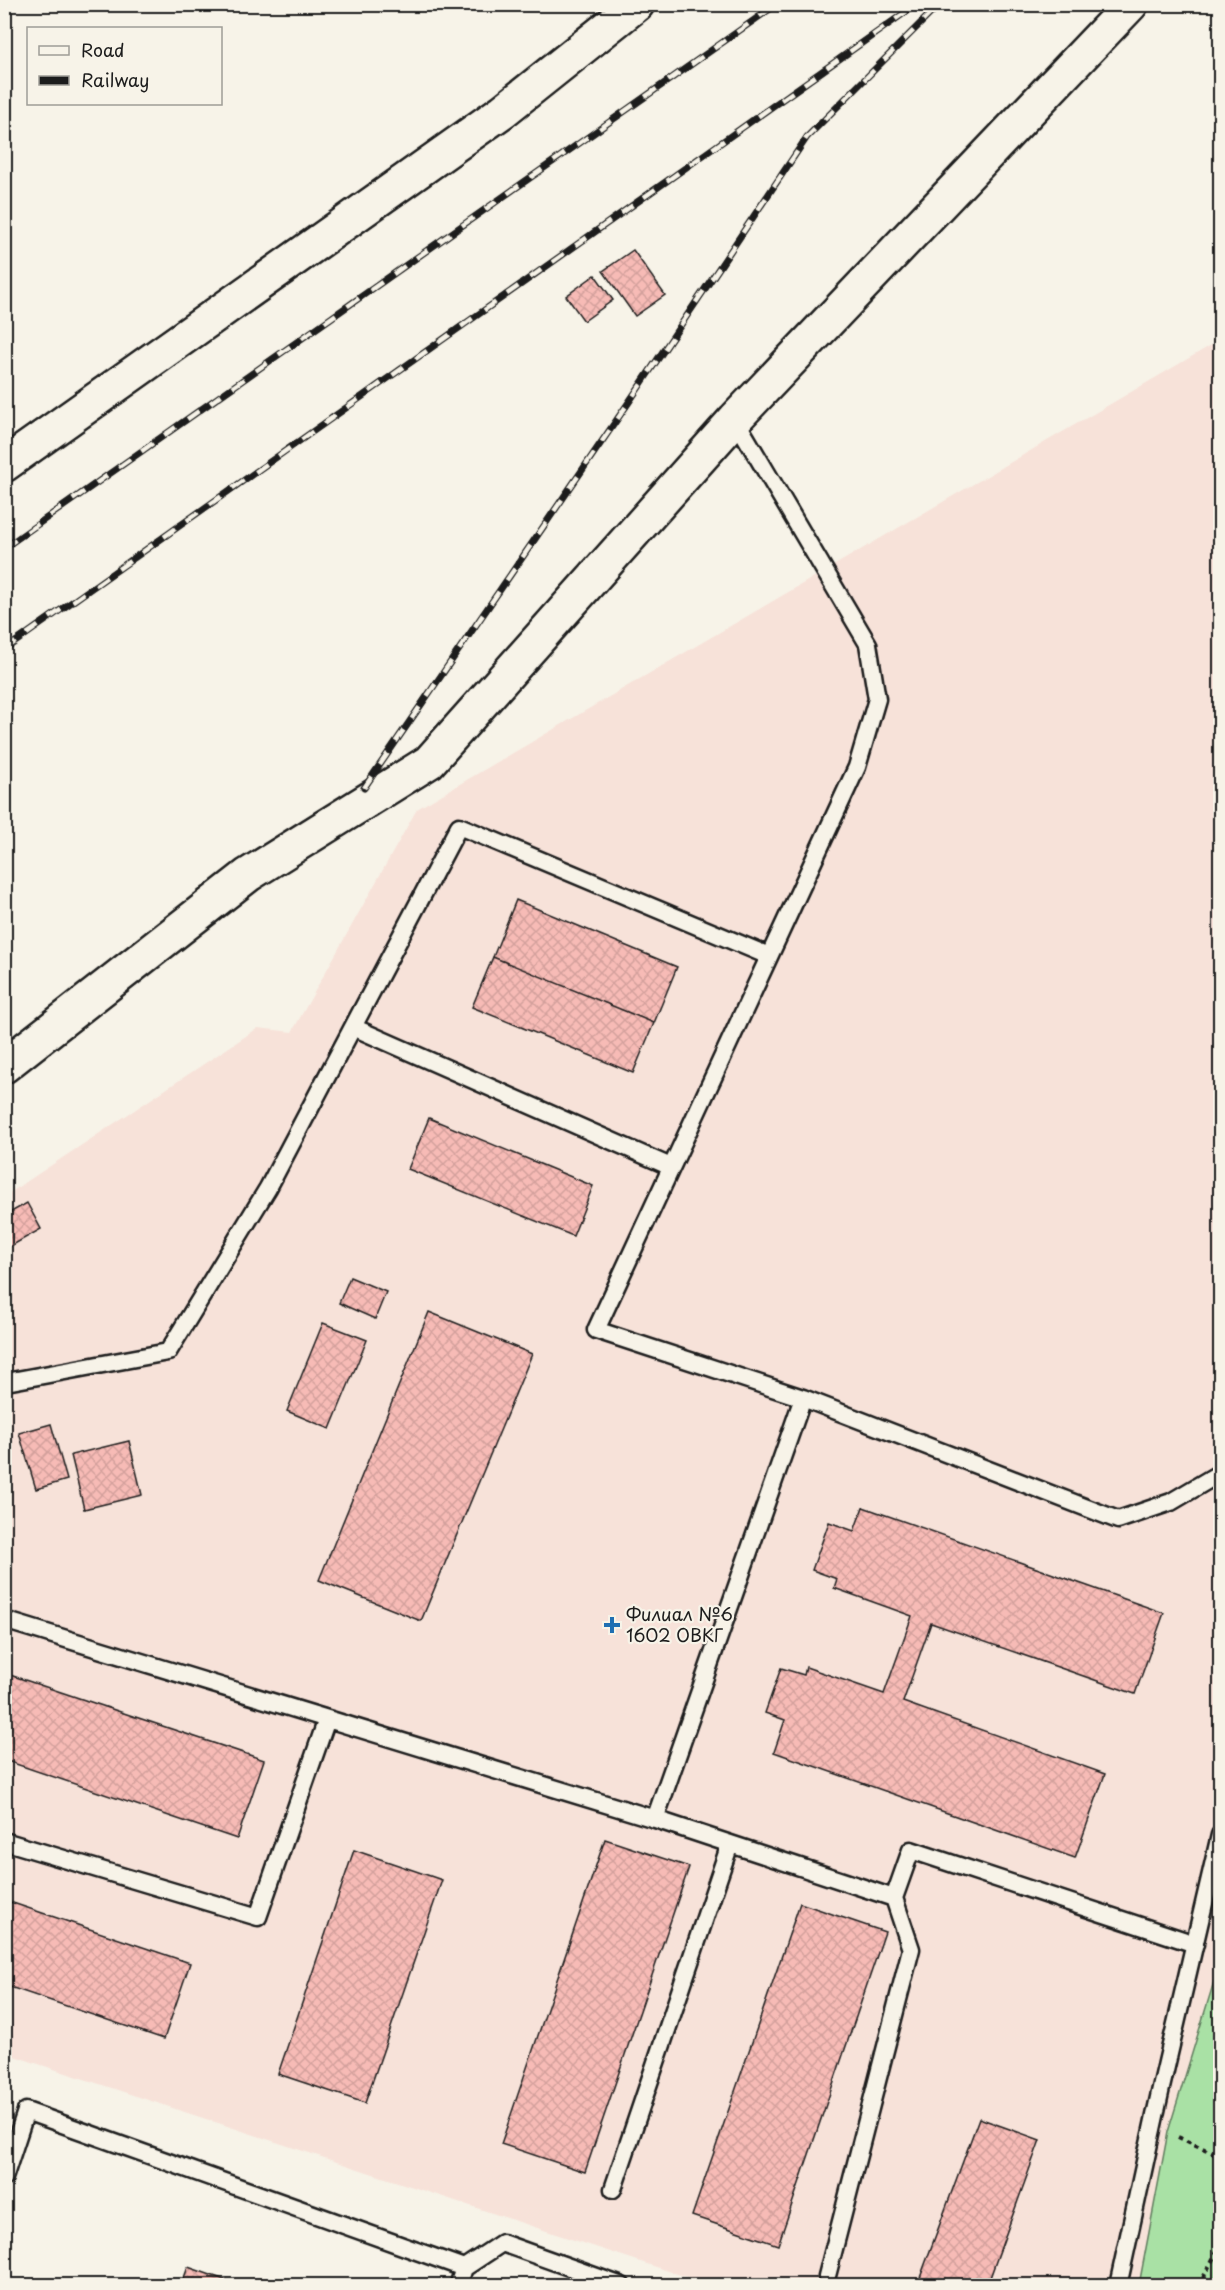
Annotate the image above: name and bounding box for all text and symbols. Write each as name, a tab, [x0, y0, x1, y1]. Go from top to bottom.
legend	[27, 27, 222, 105]
text: Road	[81, 36, 125, 63]
text: Railway	[81, 66, 149, 93]
place label: Филиал №6 1602 ОВКГ	[626, 1600, 733, 1648]
marker: Филиал №6 1602 ОВКГ	[603, 1616, 621, 1634]

